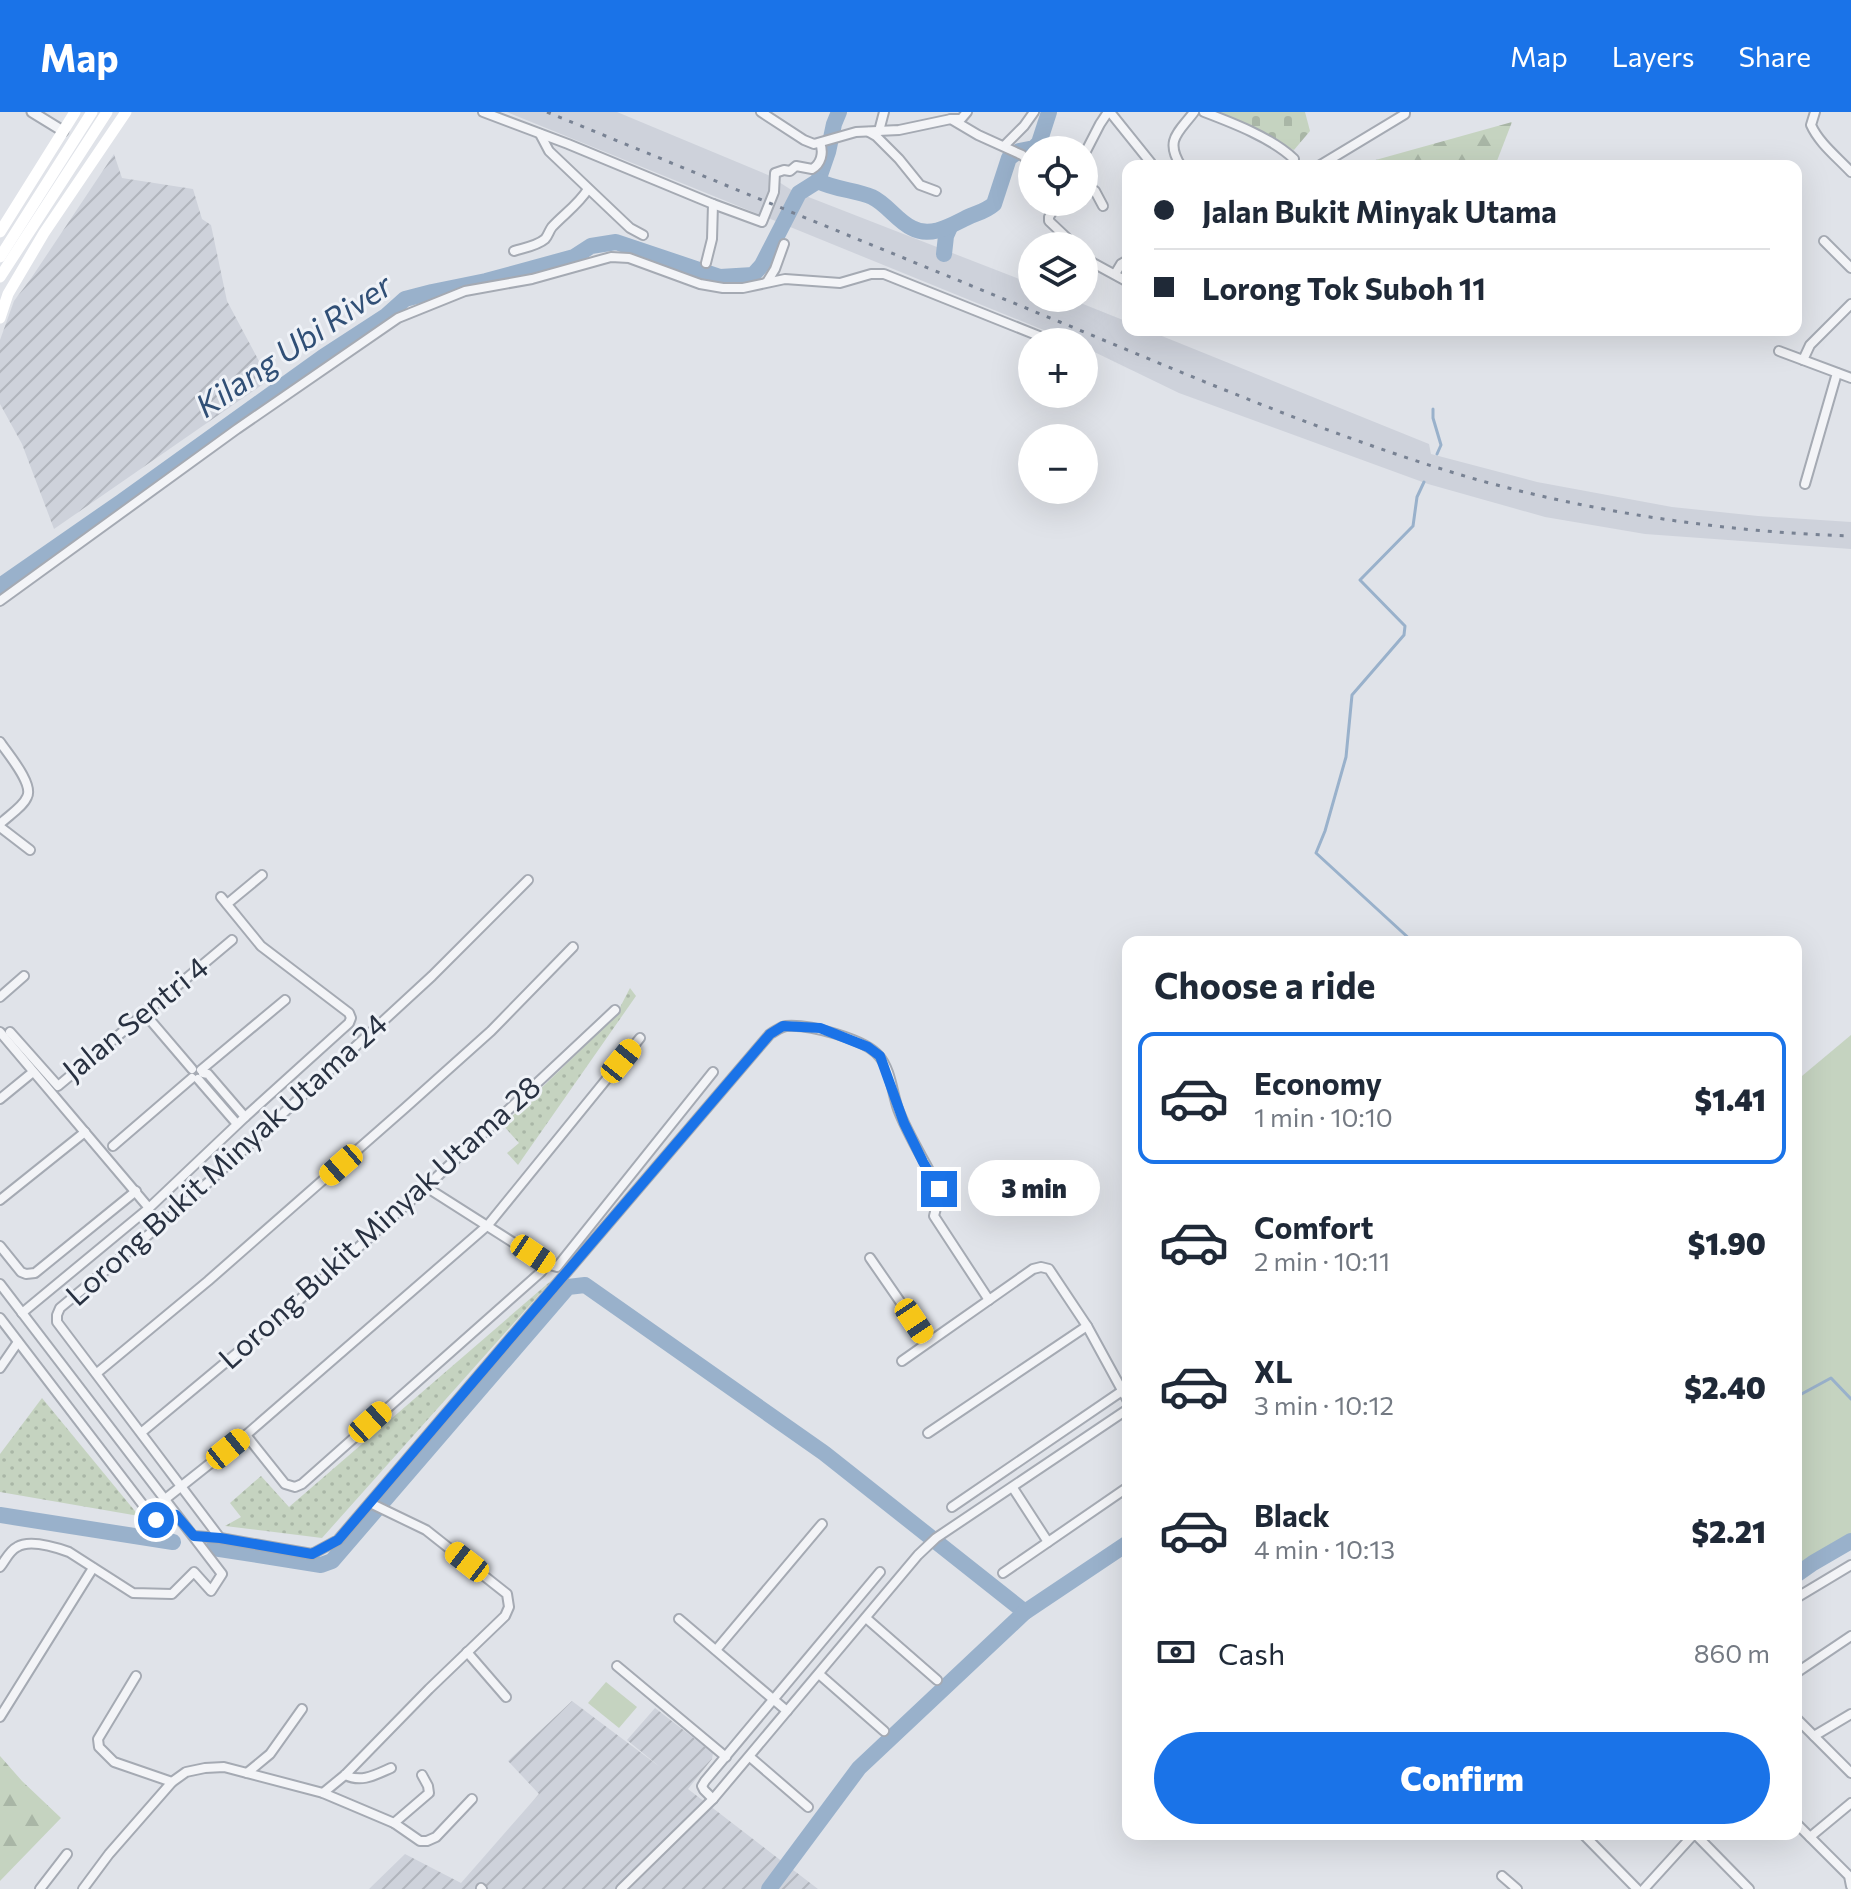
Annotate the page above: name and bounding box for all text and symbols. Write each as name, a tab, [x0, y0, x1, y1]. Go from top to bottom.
text: Map	[40, 33, 119, 80]
text: Map	[1510, 39, 1568, 73]
text: Layers	[1612, 39, 1694, 73]
text: Share	[1738, 39, 1811, 73]
map controls	[1018, 136, 1098, 504]
button: locate	[1018, 136, 1098, 216]
text: Jalan Bukit Minyak Utama	[1202, 192, 1557, 229]
button: layers	[1018, 232, 1098, 312]
water label: Kilang Ubi River	[187, 263, 400, 425]
text: Lorong Tok Suboh 11	[1202, 269, 1486, 306]
button: +	[1018, 328, 1098, 408]
button: −	[1018, 424, 1098, 504]
street label: Jalan Sentri 4	[54, 947, 215, 1087]
text: Choose a ride	[1154, 962, 1375, 1006]
street label: Lorong Bukit Minyak Utama 24	[57, 1004, 394, 1312]
car	[597, 1035, 645, 1087]
icon: car	[1158, 1062, 1230, 1134]
text: Economy	[1254, 1064, 1382, 1101]
street label: Lorong Bukit Minyak Utama 28	[210, 1067, 547, 1376]
text: $1.41	[1695, 1080, 1766, 1117]
text: 1 min · 10:10	[1254, 1101, 1393, 1132]
car	[315, 1140, 367, 1190]
callout: 3 min	[967, 1161, 1099, 1217]
route end	[921, 1171, 957, 1207]
text: 3 min	[1001, 1172, 1067, 1203]
icon: car	[1158, 1206, 1230, 1278]
text: Comfort	[1254, 1208, 1373, 1245]
text: $1.90	[1688, 1224, 1766, 1261]
car	[506, 1231, 560, 1277]
text: 2 min · 10:11	[1254, 1245, 1390, 1276]
car	[891, 1294, 937, 1348]
icon: car	[1158, 1350, 1230, 1422]
text: XL	[1254, 1352, 1293, 1389]
text: $2.40	[1684, 1368, 1766, 1405]
text: 3 min · 10:12	[1254, 1389, 1394, 1420]
car	[344, 1397, 396, 1447]
car	[202, 1425, 254, 1473]
icon: car	[1158, 1494, 1230, 1566]
text: Black	[1254, 1496, 1330, 1533]
route start	[138, 1502, 174, 1538]
text: $2.21	[1692, 1512, 1766, 1549]
text: 4 min · 10:13	[1254, 1533, 1395, 1564]
car	[441, 1538, 493, 1586]
icon: cash	[1154, 1630, 1198, 1674]
text: Cash	[1218, 1634, 1285, 1671]
text: 860 m	[1694, 1637, 1770, 1668]
button: Confirm	[1154, 1732, 1770, 1824]

